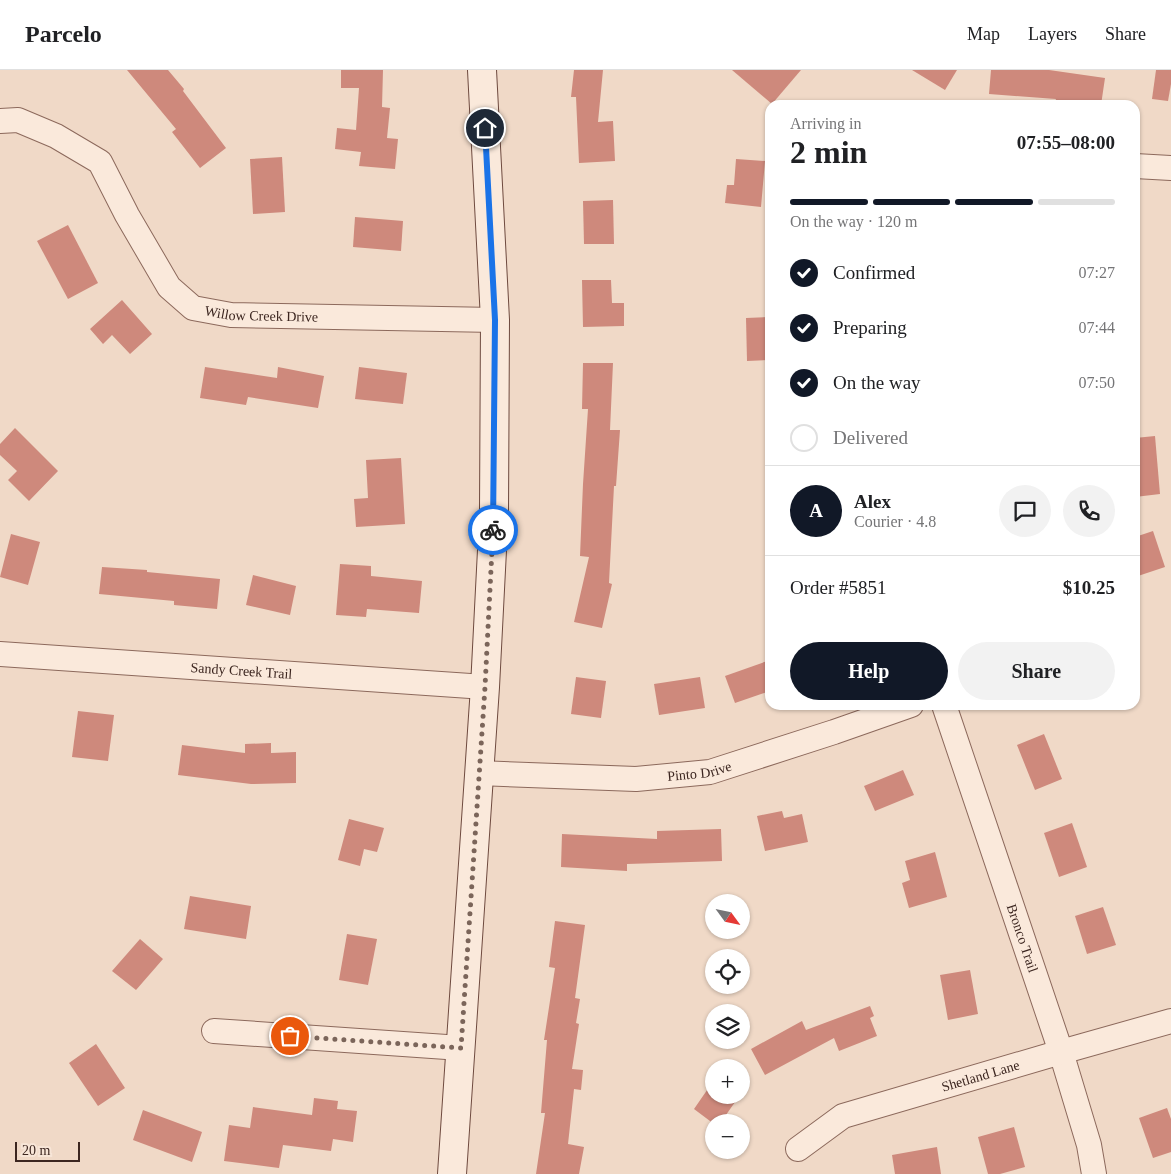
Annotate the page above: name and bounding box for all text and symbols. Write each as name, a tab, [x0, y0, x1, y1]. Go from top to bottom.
text: Parcelo	[25, 21, 102, 47]
text: Map	[967, 24, 1000, 44]
text: Layers	[1028, 24, 1077, 44]
text: Share	[1105, 24, 1146, 44]
pin	[464, 107, 506, 149]
icon: home	[471, 114, 499, 142]
text: Arriving in	[790, 115, 862, 132]
text: 07:55–08:00	[1017, 132, 1115, 153]
text: 2 min	[790, 134, 867, 170]
text: On the way · 120 m	[790, 213, 918, 230]
icon: check	[790, 259, 818, 287]
text: Confirmed	[833, 262, 915, 283]
text: 07:27	[1079, 264, 1115, 281]
street label: Willow Creek Drive	[203, 303, 318, 324]
icon: check	[790, 314, 818, 342]
text: Preparing	[833, 317, 907, 338]
text: 07:44	[1079, 319, 1115, 336]
icon: check	[790, 369, 818, 397]
text: On the way	[833, 372, 921, 393]
text: 07:50	[1079, 374, 1115, 391]
text: Delivered	[833, 427, 908, 448]
button: chat	[999, 485, 1051, 537]
button: phone	[1063, 485, 1115, 537]
text: Alex	[854, 491, 891, 512]
text: A	[809, 500, 823, 521]
courier	[468, 505, 518, 555]
text: Courier · 4.8	[854, 513, 936, 530]
icon: bike	[479, 516, 507, 544]
text: Order #5851	[790, 577, 887, 598]
text: $10.25	[1063, 577, 1115, 598]
button: Help	[790, 642, 948, 700]
button: Share	[958, 642, 1115, 700]
street label: Sandy Creek Trail	[190, 659, 293, 681]
street label: Pinto Drive	[667, 758, 733, 784]
north arrow	[705, 894, 750, 939]
map controls	[705, 894, 750, 1159]
street label: Bronco Trail	[1004, 902, 1041, 974]
button: locate	[705, 949, 750, 994]
button: layers	[705, 1004, 750, 1049]
pin	[269, 1015, 311, 1057]
icon: bag	[276, 1022, 304, 1050]
street label: Shetland Lane	[940, 1057, 1021, 1094]
button: +	[705, 1059, 750, 1104]
button: −	[705, 1114, 750, 1159]
scale bar	[15, 1139, 80, 1162]
text: 20 m	[22, 1143, 50, 1158]

